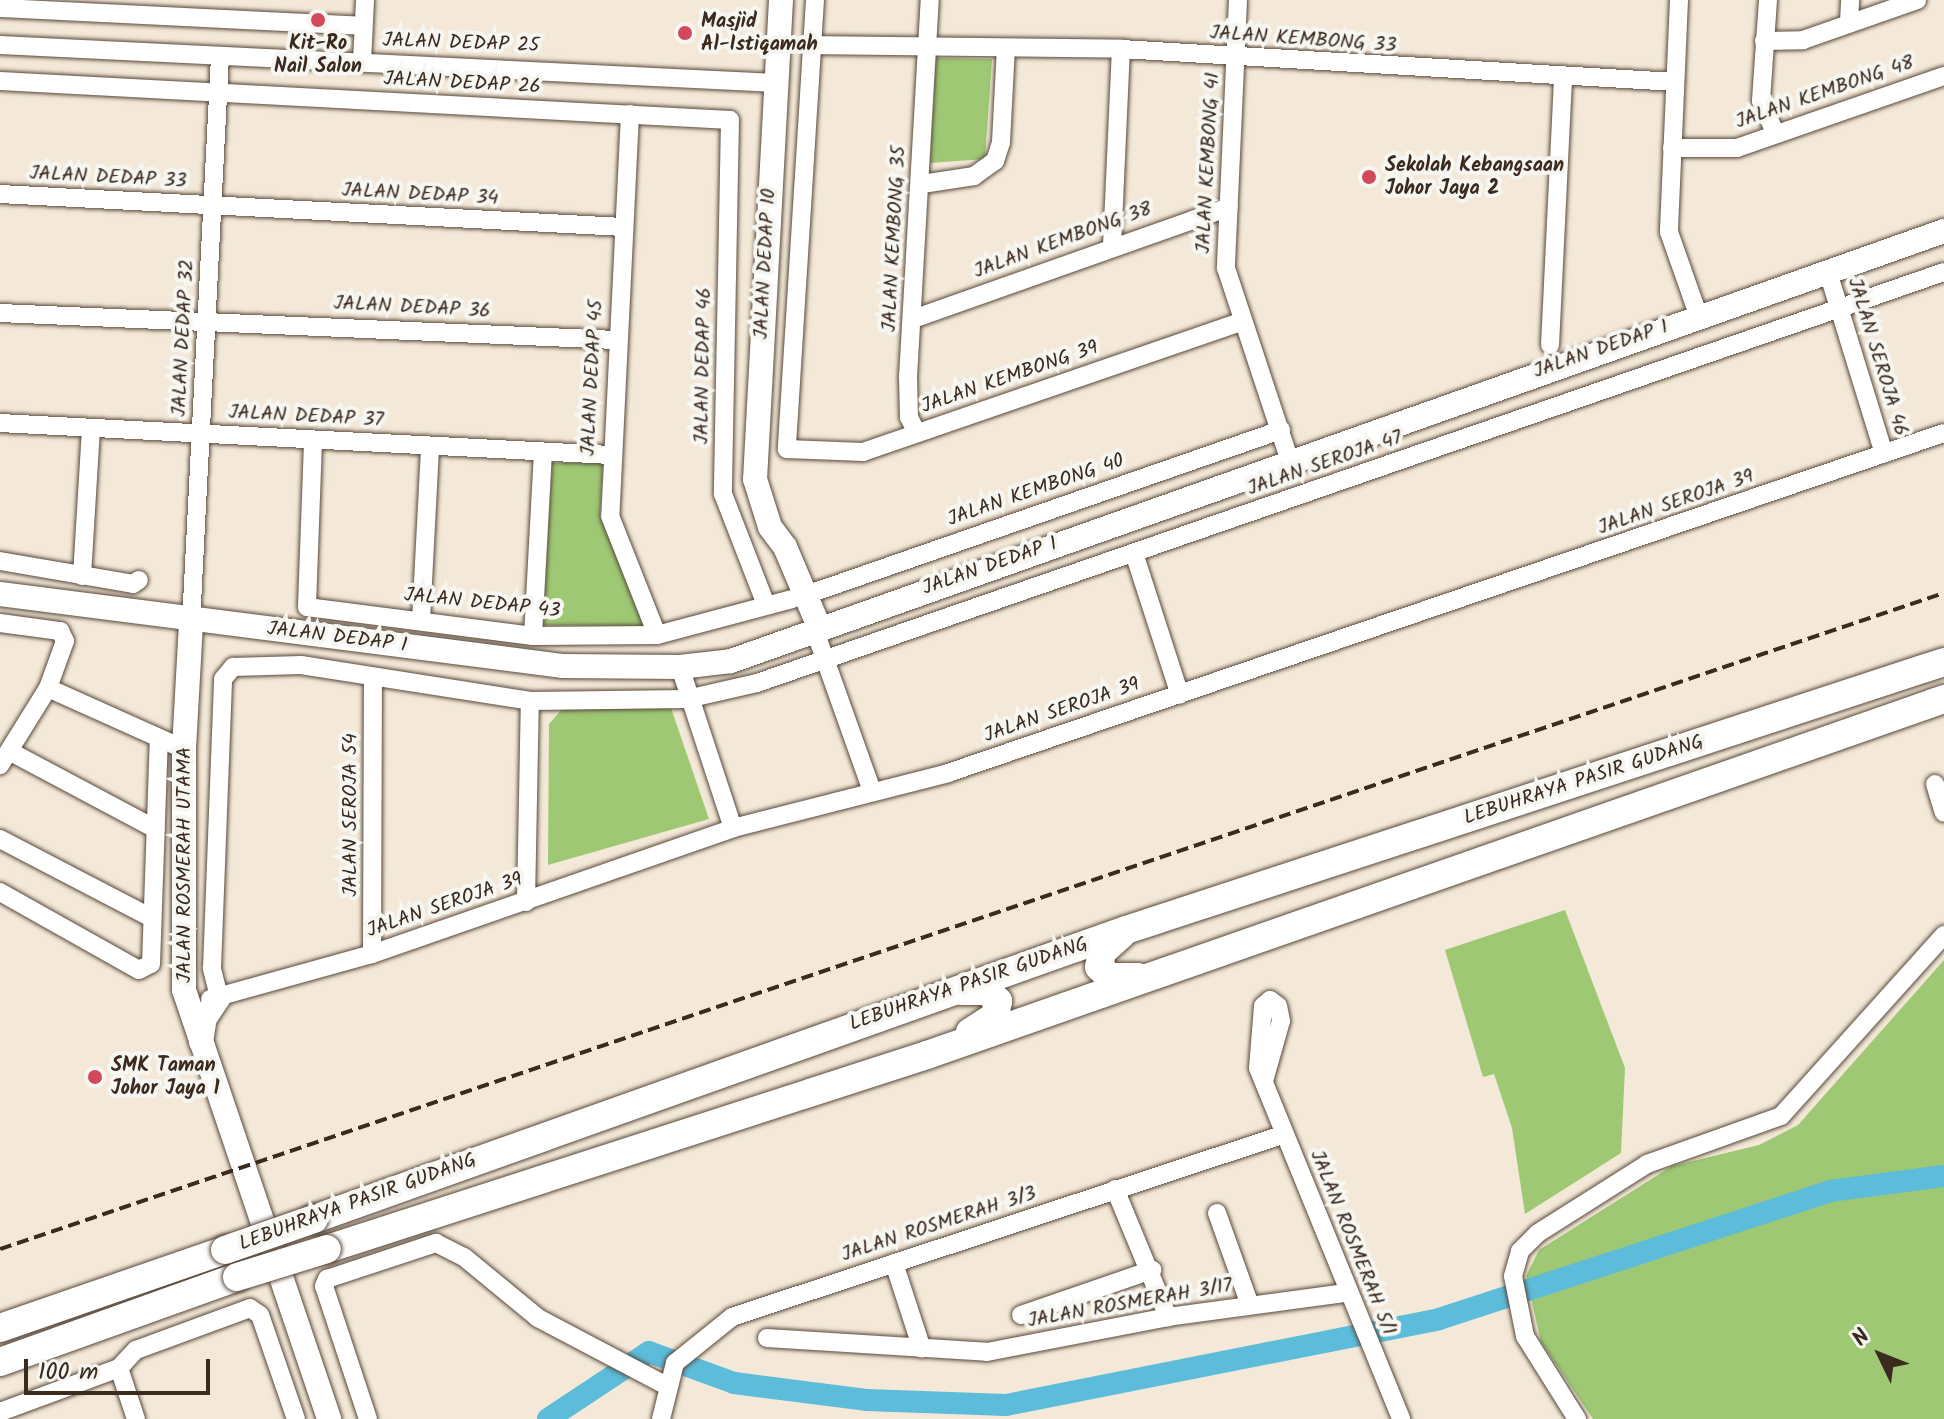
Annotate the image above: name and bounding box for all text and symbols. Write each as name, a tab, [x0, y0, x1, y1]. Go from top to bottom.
place label: Masjid Al-Istiqamah	[701, 10, 818, 57]
marker: Kit-Ro Nail Salon	[309, 11, 327, 29]
street label: JALAN KEMBONG 33	[1209, 22, 1397, 58]
marker: Masjid Al-Istiqamah	[676, 24, 694, 42]
street label: JALAN DEDAP 25	[382, 29, 540, 59]
place label: Kit-Ro Nail Salon	[274, 32, 362, 79]
street label: JALAN KEMBONG 48	[1733, 51, 1917, 135]
street label: JALAN DEDAP 26	[383, 68, 541, 100]
street label: JALAN KEMBONG 41	[1192, 72, 1226, 254]
street label: JALAN KEMBONG 35	[878, 145, 912, 333]
place label: Sekolah Kebangsaan Johor Jaya 2	[1385, 154, 1564, 201]
street label: JALAN DEDAP 33	[29, 162, 187, 194]
marker: Sekolah Kebangsaan Johor Jaya 2	[1360, 168, 1378, 186]
street label: JALAN DEDAP 34	[341, 179, 499, 211]
street label: JALAN DEDAP 10	[750, 188, 782, 340]
street label: JALAN KEMBONG 38	[971, 198, 1155, 284]
street label: JALAN DEDAP 32	[168, 259, 200, 417]
street label: JALAN SEROJA 46	[1842, 275, 1912, 439]
street label: JALAN DEDAP 46	[691, 287, 717, 445]
street label: JALAN DEDAP 36	[333, 292, 491, 324]
street label: JALAN DEDAP 45	[577, 299, 609, 457]
street label: JALAN DEDAP 1	[1530, 316, 1672, 384]
street label: JALAN KEMBONG 39	[918, 336, 1102, 420]
street label: JALAN DEDAP 37	[228, 401, 384, 433]
street label: JALAN SEROJA 47	[1244, 426, 1406, 502]
street label: JALAN KEMBONG 40	[945, 449, 1127, 533]
street label: JALAN SEROJA 39	[1595, 465, 1757, 541]
street label: JALAN DEDAP 1	[919, 533, 1061, 601]
street label: JALAN DEDAP 43	[403, 584, 561, 624]
street label: JALAN DEDAP 1	[266, 617, 408, 659]
street label: JALAN SEROJA 39	[981, 673, 1143, 749]
street label: LEBUHRAYA PASIR GUDANG	[1461, 731, 1707, 831]
street label: JALAN SEROJA 54	[339, 733, 363, 897]
street label: JALAN ROSMERAH UTAMA	[173, 747, 197, 983]
street label: JALAN SEROJA 39	[364, 868, 526, 944]
street label: LEBUHRAYA PASIR GUDANG	[847, 933, 1091, 1037]
place label: SMK Taman Johor Jaya 1	[111, 1054, 219, 1101]
marker: SMK Taman Johor Jaya 1	[86, 1068, 104, 1086]
street label: JALAN ROSMERAH 5/1	[1304, 1147, 1400, 1339]
street label: LEBUHRAYA PASIR GUDANG	[236, 1149, 480, 1257]
street label: JALAN ROSMERAH 3/3	[839, 1182, 1039, 1268]
street label: JALAN ROSMERAH 3/17	[1026, 1274, 1234, 1334]
north arrow	[1840, 1315, 1920, 1395]
text: N	[1845, 1321, 1880, 1355]
scale bar	[28, 1343, 214, 1393]
text: 100 m	[38, 1353, 98, 1392]

